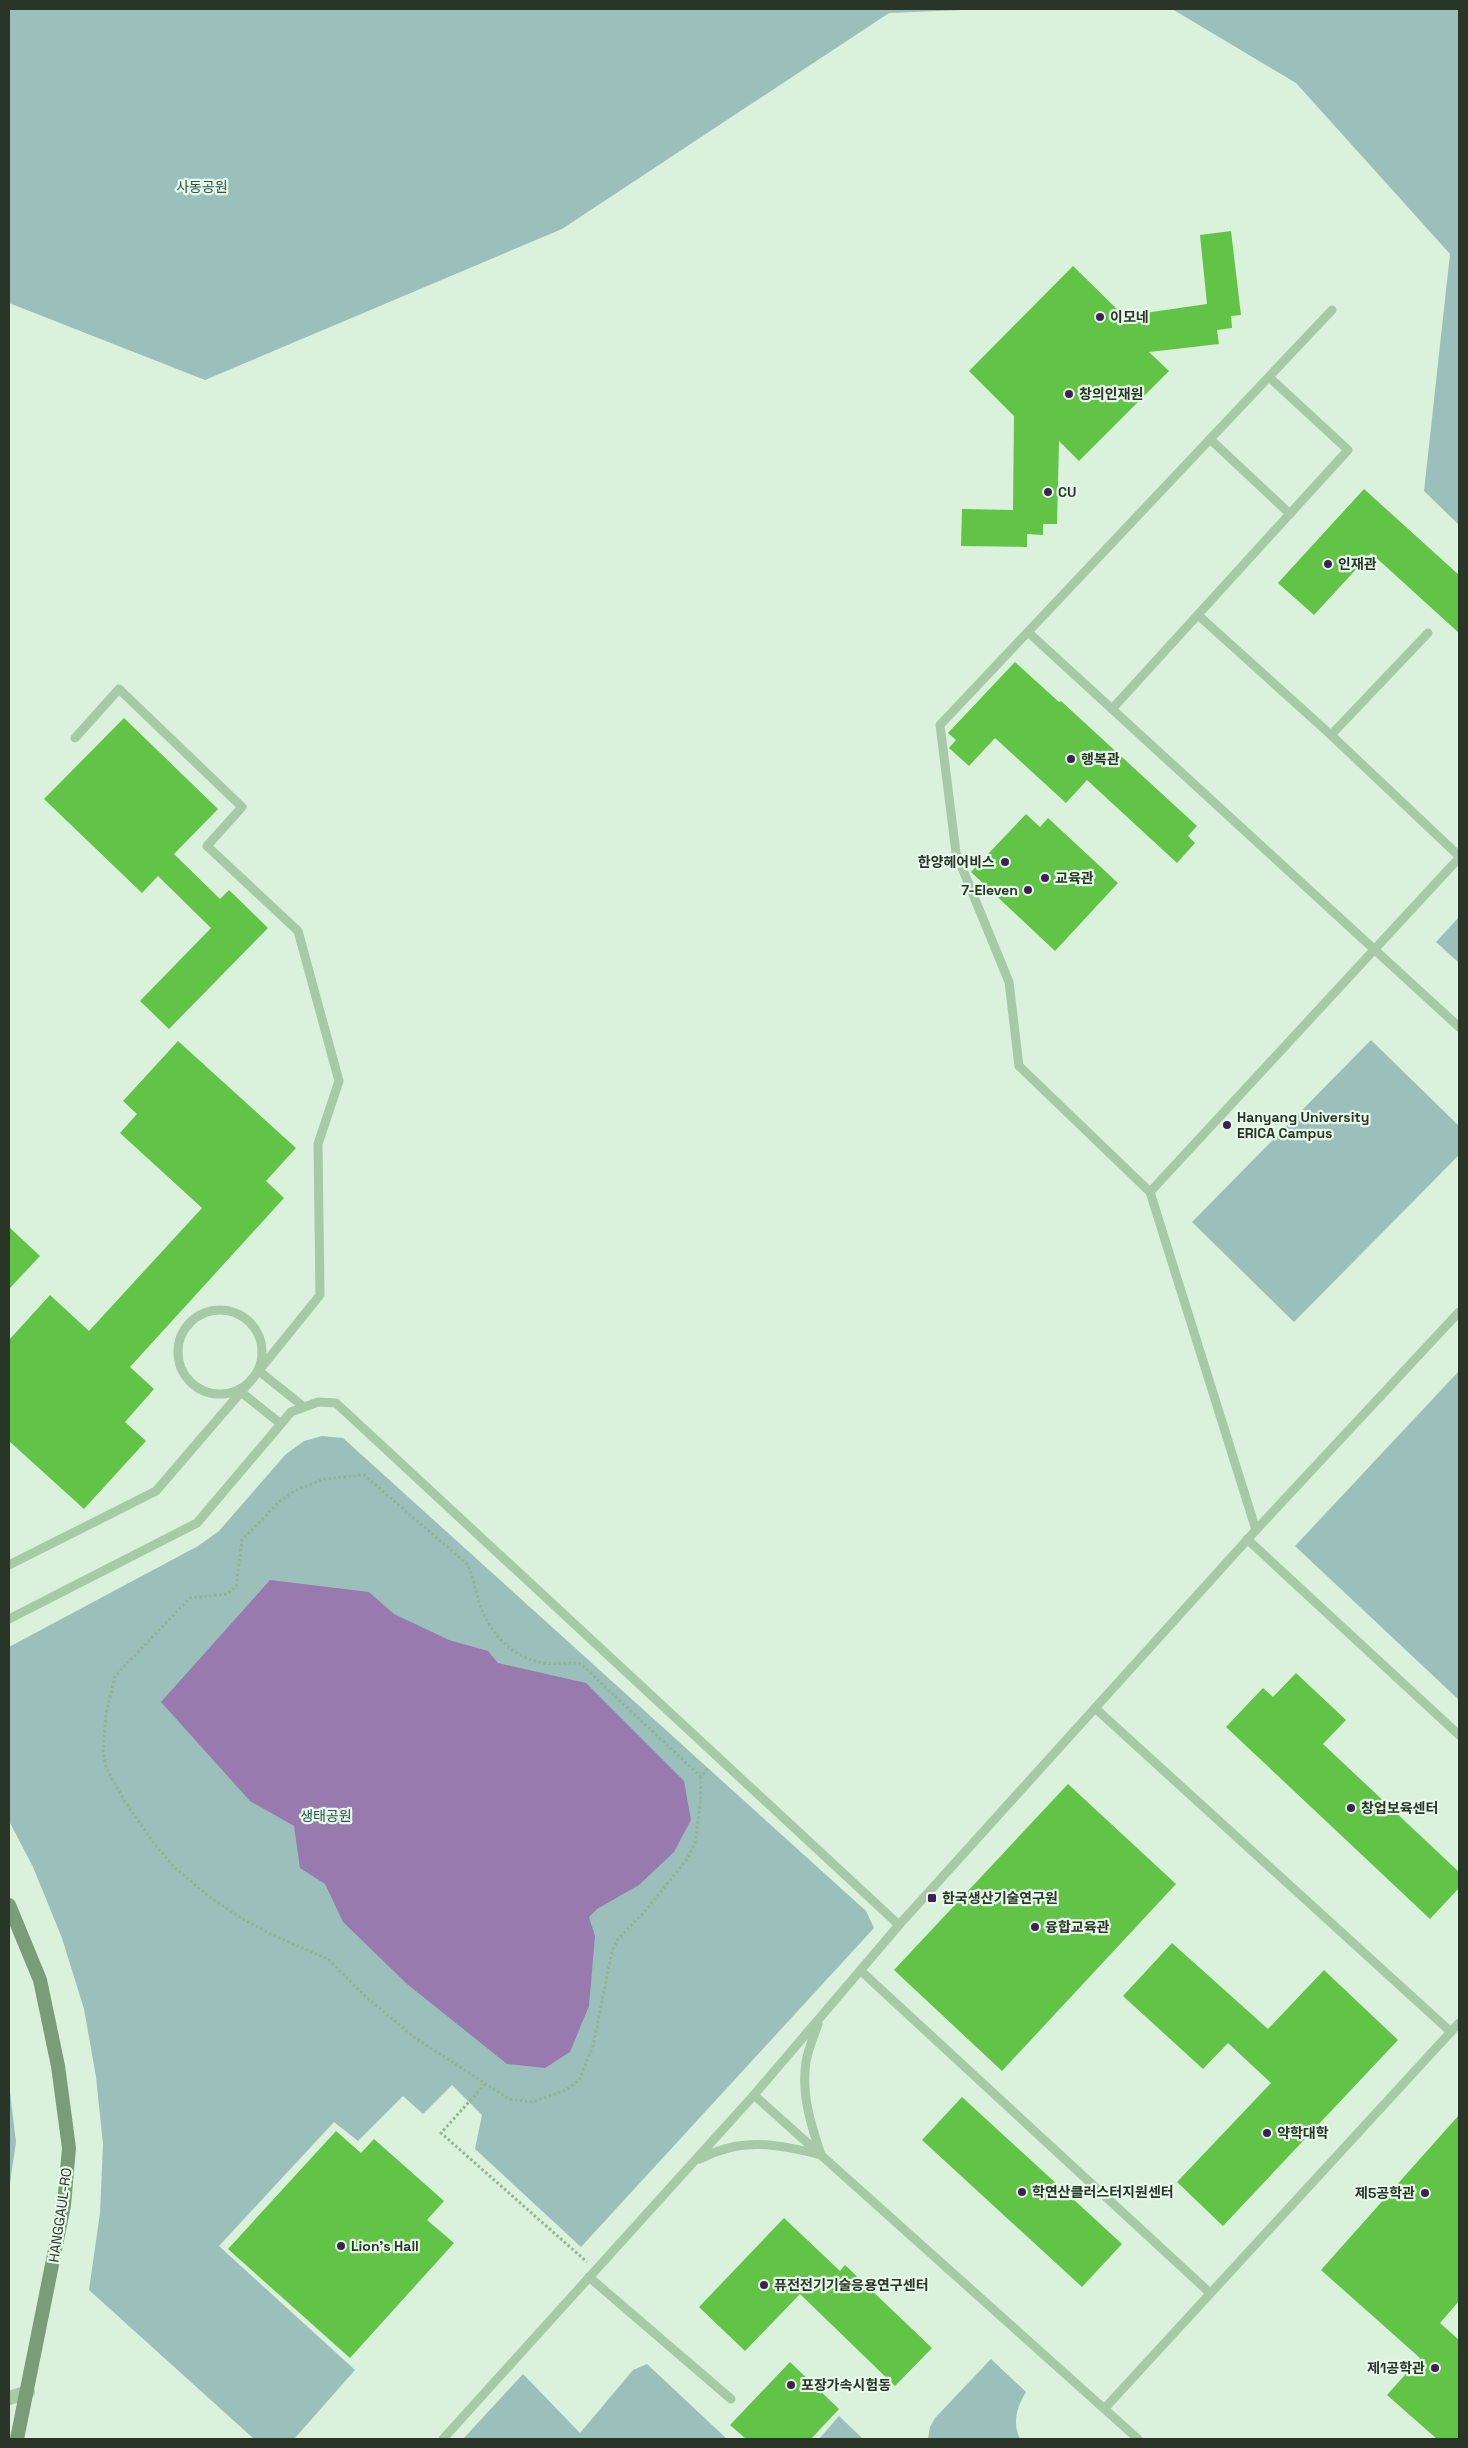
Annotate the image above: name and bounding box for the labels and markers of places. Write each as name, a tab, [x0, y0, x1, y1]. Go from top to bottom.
place label: 이모네	[1110, 308, 1149, 326]
marker: 이모네	[1094, 311, 1106, 323]
place label: 창의인재원	[1079, 385, 1143, 403]
marker: 창의인재원	[1063, 388, 1075, 400]
place label: CU	[1058, 483, 1076, 501]
marker: CU	[1042, 486, 1054, 498]
place label: 인재관	[1338, 555, 1377, 573]
marker: 인재관	[1322, 558, 1334, 570]
place label: 행복관	[1081, 750, 1120, 768]
marker: 행복관	[1065, 753, 1077, 765]
place label: 한양헤어비스	[918, 853, 995, 871]
marker: 한양헤어비스	[999, 856, 1011, 868]
place label: 교육관	[1055, 869, 1094, 887]
marker: 교육관	[1039, 872, 1051, 884]
place label: 7-Eleven	[961, 881, 1018, 899]
marker: 7-Eleven	[1022, 884, 1034, 896]
place label: Hanyang University ERICA Campus	[1237, 1108, 1369, 1142]
marker: Hanyang University ERICA Campus	[1221, 1119, 1233, 1131]
place label: 창업보육센터	[1361, 1799, 1438, 1817]
marker: 창업보육센터	[1345, 1802, 1357, 1814]
place label: 한국생산기술연구원	[942, 1889, 1058, 1907]
marker: 한국생산기술연구원	[926, 1892, 938, 1904]
place label: 융합교육관	[1045, 1918, 1110, 1936]
marker: 융합교육관	[1029, 1921, 1041, 1933]
place label: 약학대학	[1277, 2124, 1329, 2142]
marker: 약학대학	[1261, 2127, 1273, 2139]
place label: 학연산클러스터지원센터	[1032, 2183, 1174, 2201]
place label: 제5공학관	[1355, 2184, 1415, 2202]
marker: 학연산클러스터지원센터	[1016, 2186, 1028, 2198]
marker: 제5공학관	[1419, 2187, 1431, 2199]
place label: Lion's Hall	[351, 2237, 419, 2255]
marker: Lion's Hall	[335, 2240, 347, 2252]
place label: 퓨전전기기술응용연구센터	[774, 2276, 929, 2294]
marker: 퓨전전기기술응용연구센터	[758, 2279, 770, 2291]
place label: 제1공학관	[1367, 2359, 1425, 2377]
marker: 제1공학관	[1429, 2362, 1441, 2374]
place label: 포장가속시험동	[801, 2376, 891, 2394]
marker: 포장가속시험동	[785, 2379, 797, 2391]

